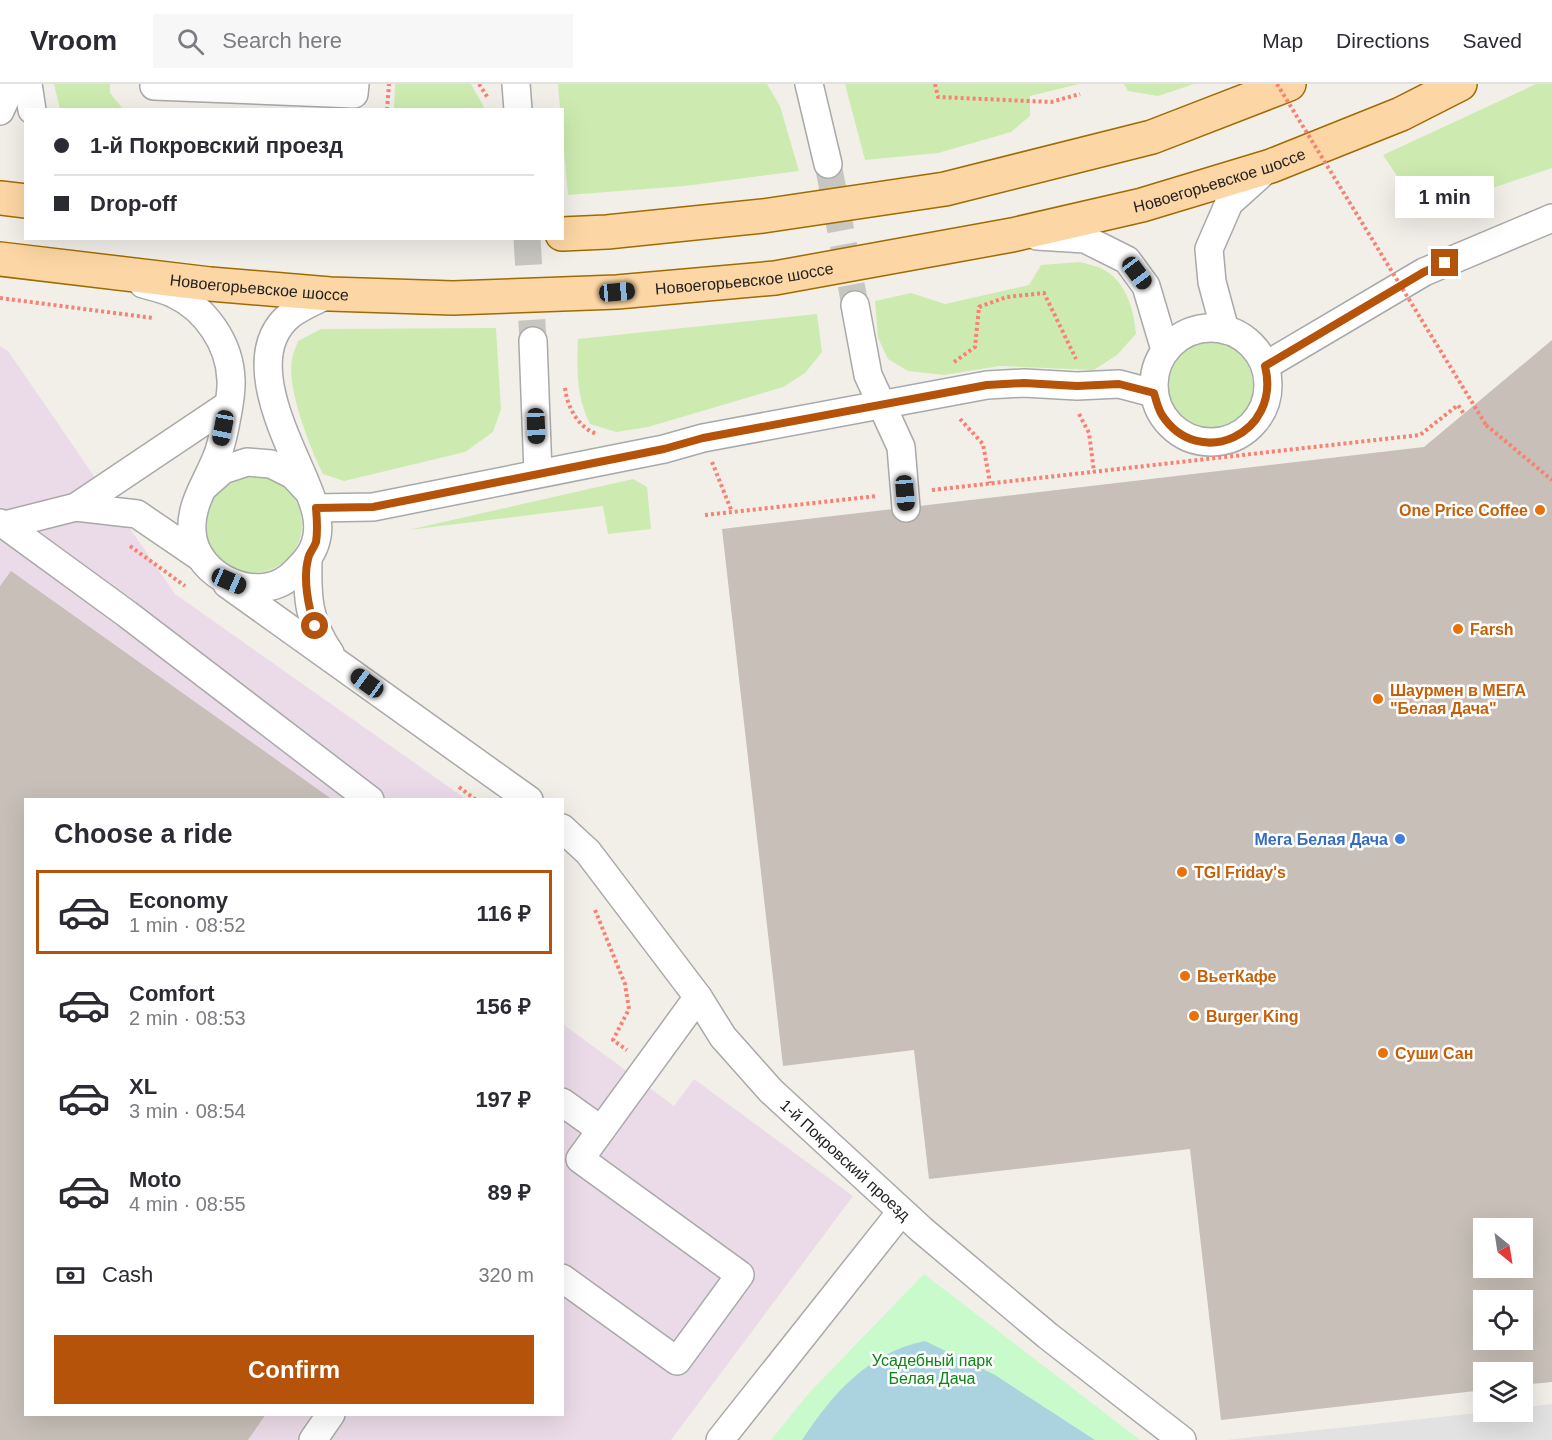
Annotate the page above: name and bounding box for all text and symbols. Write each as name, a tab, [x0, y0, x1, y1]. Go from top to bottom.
search box	[153, 14, 573, 68]
text: Vroom	[30, 25, 117, 56]
icon: search	[174, 25, 207, 58]
text: Search here	[222, 28, 342, 53]
text: Map	[1262, 29, 1303, 52]
text: Directions	[1336, 29, 1429, 52]
text: Saved	[1462, 29, 1522, 52]
text: 1-й Покровский проезд	[90, 133, 343, 158]
street label: Новоегорьевское шоссе	[1132, 145, 1308, 216]
callout: 1 min	[1396, 176, 1494, 218]
text: 1 min	[1418, 186, 1471, 208]
text: Drop-off	[90, 191, 177, 216]
route end	[1431, 249, 1458, 276]
car	[1119, 253, 1155, 293]
street label: Новоегорьевское шоссе	[654, 260, 835, 298]
street label: Новоегорьевское шоссе	[169, 271, 349, 304]
car	[598, 281, 636, 303]
car	[526, 408, 546, 444]
car	[211, 409, 235, 447]
car	[894, 474, 916, 512]
place label: One Price Coffee	[1399, 502, 1528, 519]
marker: One Price Coffee	[1533, 503, 1547, 517]
car	[209, 565, 249, 597]
route start	[301, 612, 328, 639]
place label: Farsh	[1470, 621, 1514, 638]
marker: Farsh	[1451, 622, 1465, 636]
car	[347, 665, 387, 701]
place label: Шаурмен в МЕГА "Белая Дача"	[1390, 682, 1526, 717]
marker: Шаурмен в МЕГА "Белая Дача"	[1371, 692, 1385, 706]
text: Choose a ride	[54, 819, 233, 849]
place label: Мега Белая Дача	[1254, 831, 1388, 848]
marker: Мега Белая Дача	[1393, 832, 1407, 846]
place label: TGI Friday's	[1194, 864, 1286, 881]
marker: TGI Friday's	[1175, 865, 1189, 879]
icon: car	[57, 885, 111, 939]
text: Economy	[129, 888, 228, 913]
text: 116 ₽	[477, 901, 531, 926]
text: 1 min · 08:52	[129, 914, 246, 936]
place label: ВьетКафе	[1197, 968, 1277, 985]
marker: ВьетКафе	[1178, 969, 1192, 983]
icon: car	[57, 978, 111, 1032]
text: Comfort	[129, 981, 215, 1006]
text: 156 ₽	[475, 994, 531, 1019]
text: 2 min · 08:53	[129, 1007, 246, 1029]
place label: Burger King	[1206, 1008, 1298, 1025]
marker: Burger King	[1187, 1009, 1201, 1023]
place label: Суши Сан	[1395, 1045, 1473, 1062]
marker: Суши Сан	[1376, 1046, 1390, 1060]
icon: car	[57, 1071, 111, 1125]
text: XL	[129, 1074, 157, 1099]
text: 197 ₽	[475, 1087, 531, 1112]
street label: 1-й Покровский проезд	[777, 1096, 914, 1224]
text: 3 min · 08:54	[129, 1100, 246, 1122]
icon: car	[57, 1164, 111, 1218]
text: Moto	[129, 1167, 182, 1192]
text: 89 ₽	[488, 1180, 531, 1205]
text: 4 min · 08:55	[129, 1193, 246, 1215]
north arrow	[1473, 1218, 1533, 1278]
map controls	[1473, 1218, 1533, 1422]
icon: cash	[54, 1259, 87, 1292]
text: Cash	[102, 1262, 153, 1287]
text: 320 m	[478, 1264, 534, 1286]
button: locate	[1473, 1290, 1533, 1350]
button: Confirm	[54, 1335, 534, 1404]
park label: Усадебный парк Белая Дача	[872, 1352, 993, 1387]
button: layers	[1473, 1362, 1533, 1422]

